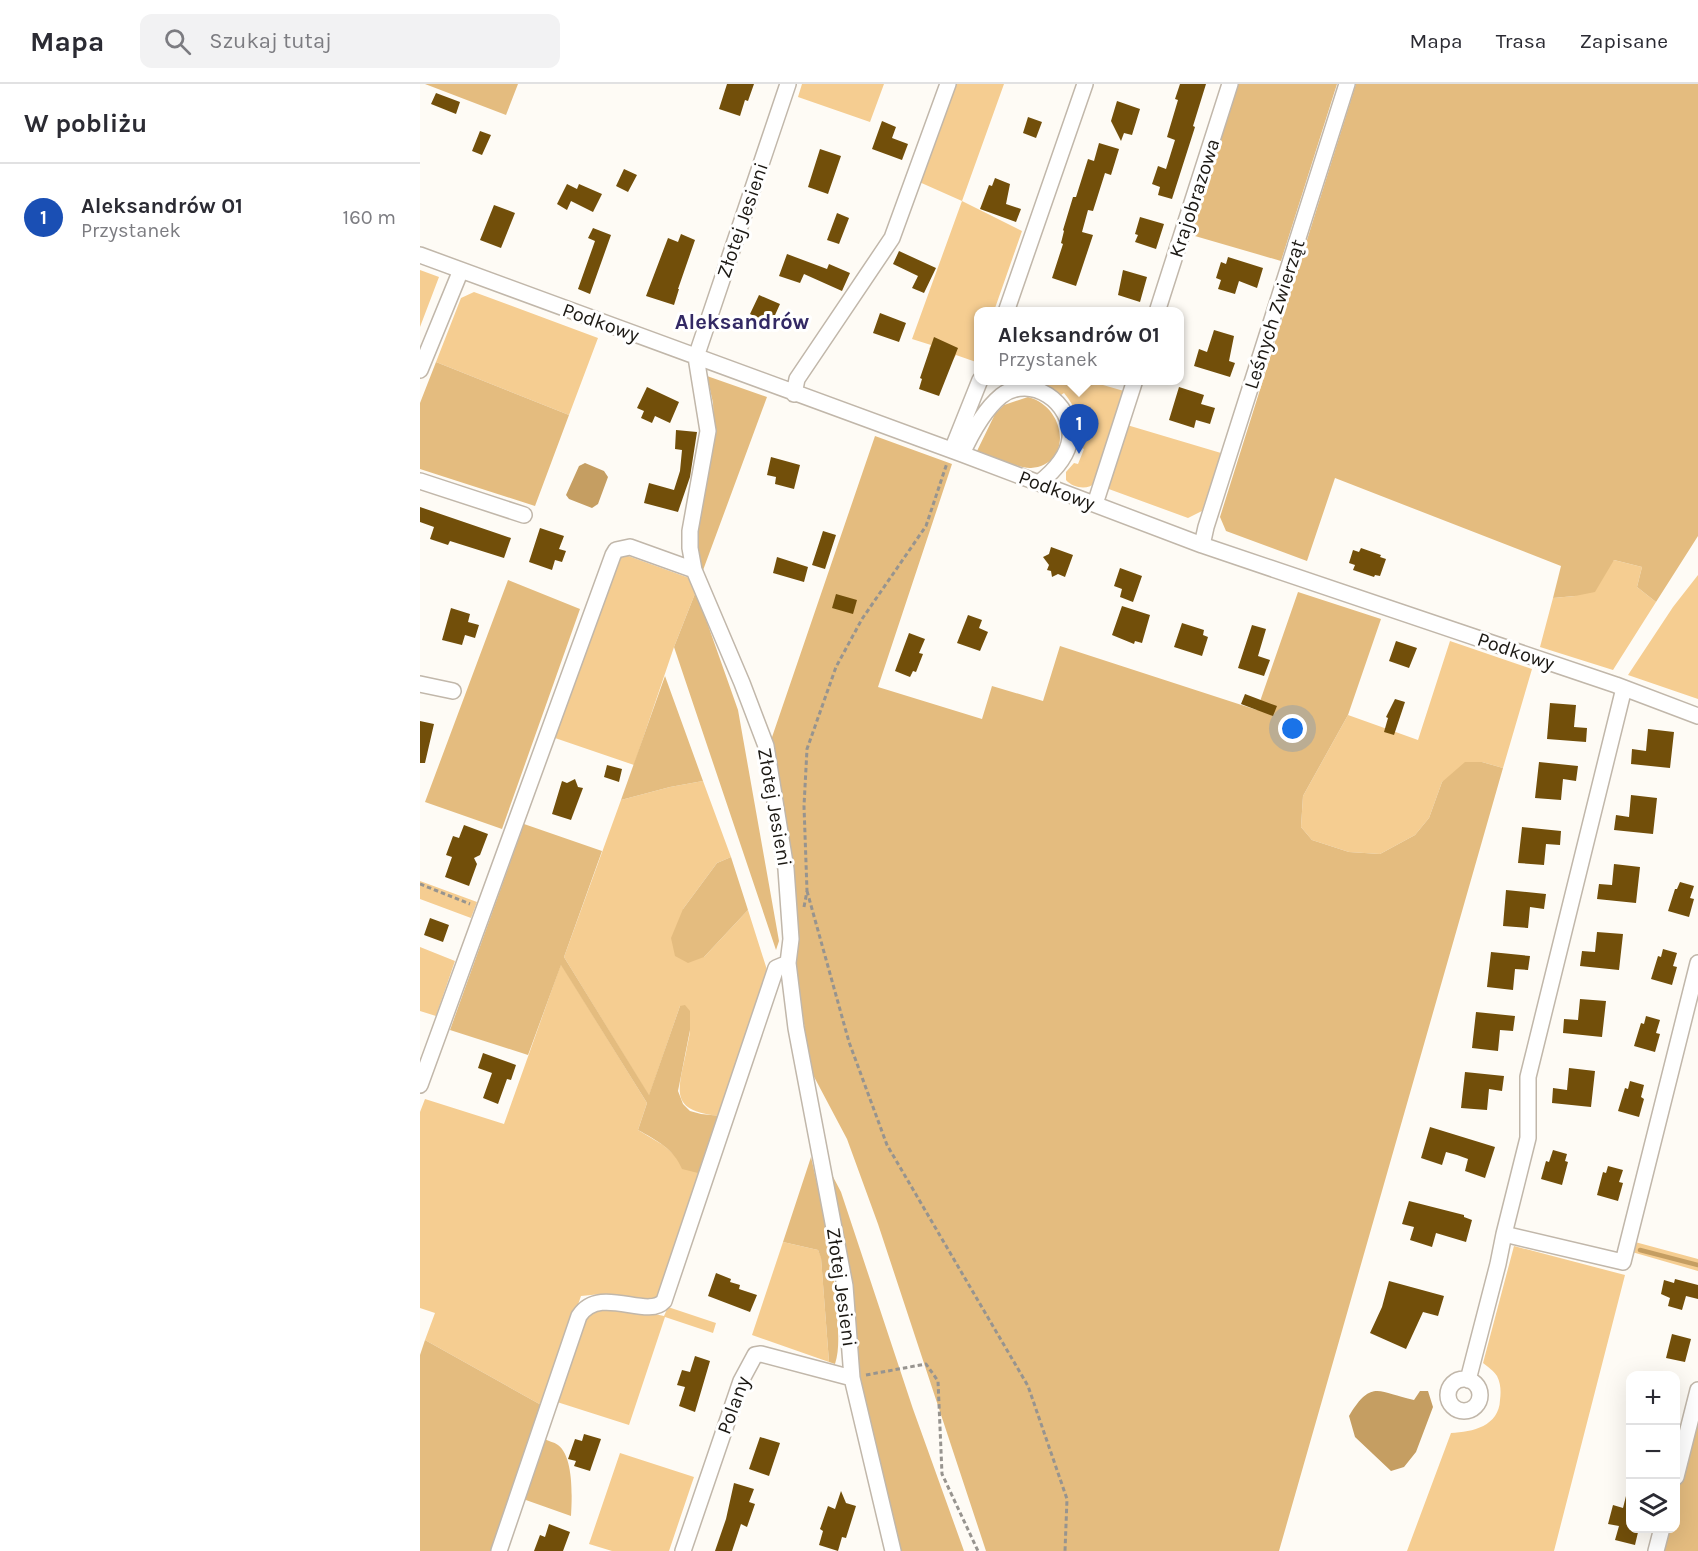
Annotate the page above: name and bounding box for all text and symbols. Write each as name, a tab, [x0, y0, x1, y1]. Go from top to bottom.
search box	[140, 14, 560, 68]
text: Mapa	[30, 25, 104, 58]
icon: search	[161, 25, 194, 58]
text: Szukaj tutaj	[209, 28, 332, 54]
text: Mapa	[1410, 29, 1463, 53]
text: Trasa	[1496, 29, 1546, 53]
text: Zapisane	[1579, 29, 1668, 53]
text: W pobliżu	[24, 108, 147, 139]
street label: Krajobrazowa	[1164, 136, 1225, 260]
street label: Złotej Jesieni	[712, 160, 773, 281]
text: Aleksandrów 01	[81, 193, 243, 219]
text: 1	[40, 206, 47, 229]
text: 160 m	[343, 206, 396, 229]
text: Przystanek	[81, 219, 181, 242]
street label: Leśnych Zwierząt	[1239, 236, 1310, 392]
street label: Podkowy	[559, 298, 642, 347]
popup	[974, 307, 1184, 385]
district label: Aleksandrów	[675, 309, 810, 335]
text: Aleksandrów 01	[998, 322, 1160, 348]
text: Przystanek	[998, 348, 1098, 371]
pin: 1	[1060, 404, 1098, 454]
street label: Podkowy	[1015, 465, 1098, 516]
street label: Podkowy	[1474, 628, 1557, 675]
your location	[1278, 714, 1307, 743]
street label: Złotej Jesieni	[753, 746, 796, 868]
street label: Złotej Jesieni	[822, 1226, 861, 1348]
map controls	[1626, 1371, 1680, 1533]
button: +	[1626, 1371, 1680, 1425]
street label: Polany	[712, 1373, 755, 1437]
button: −	[1626, 1425, 1680, 1479]
button: layers	[1626, 1479, 1680, 1533]

